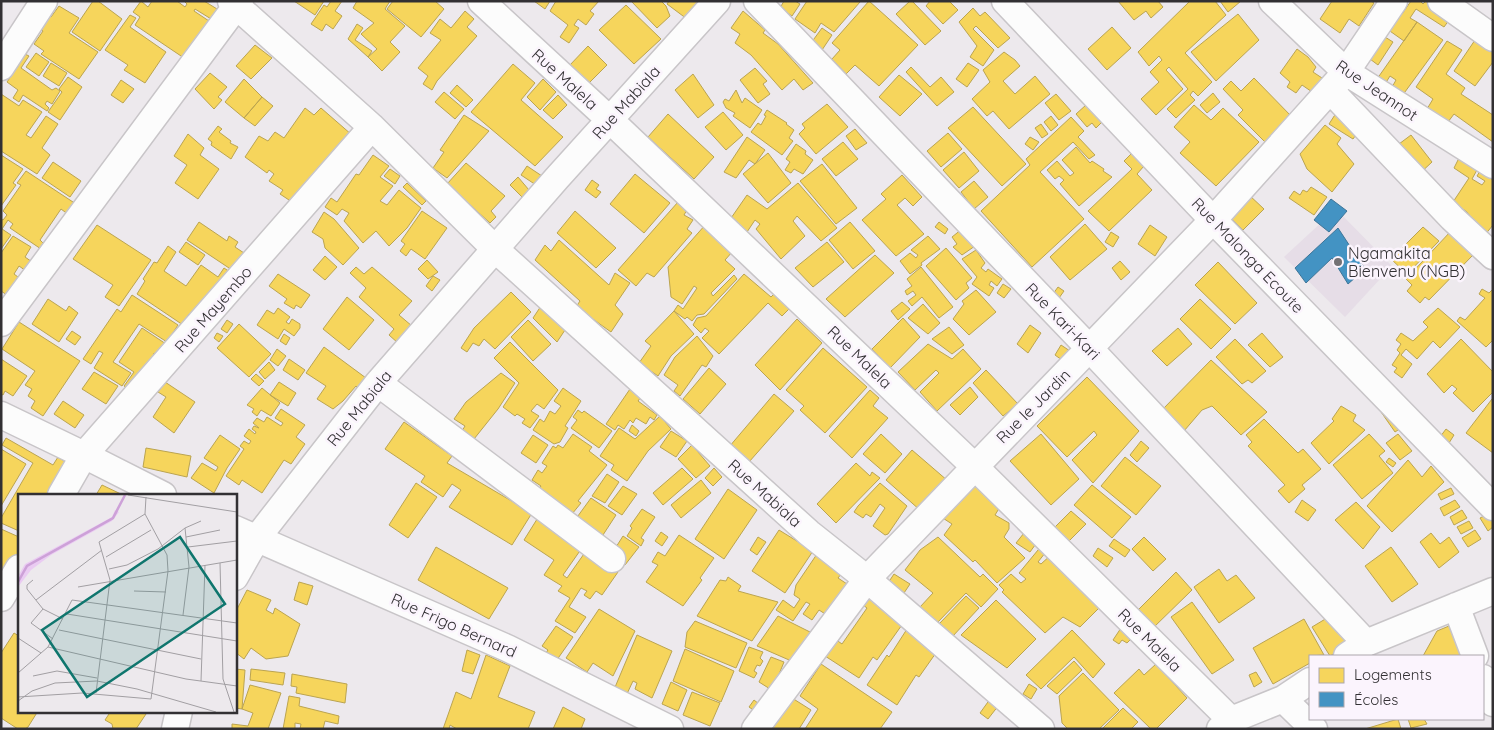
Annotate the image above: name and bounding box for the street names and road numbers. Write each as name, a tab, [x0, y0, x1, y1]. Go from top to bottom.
street label: Rue Malela	[528, 44, 602, 114]
street label: Rue Jeannot	[1332, 55, 1422, 125]
street label: Rue Mabiala	[588, 61, 664, 143]
street label: Rue Malonga Ecoute	[1188, 193, 1308, 317]
street label: Rue Mayembo	[170, 262, 256, 356]
street label: Rue Kari-Kari	[1021, 278, 1105, 364]
street label: Rue Malela	[824, 321, 896, 393]
street label: Rue le Jardin	[992, 365, 1074, 447]
street label: Rue Mabiala	[322, 366, 396, 450]
street label: Rue Mabiala	[724, 455, 806, 531]
street label: Rue Frigo Bernard	[388, 588, 520, 662]
street label: Rue Malela	[1114, 604, 1186, 676]

